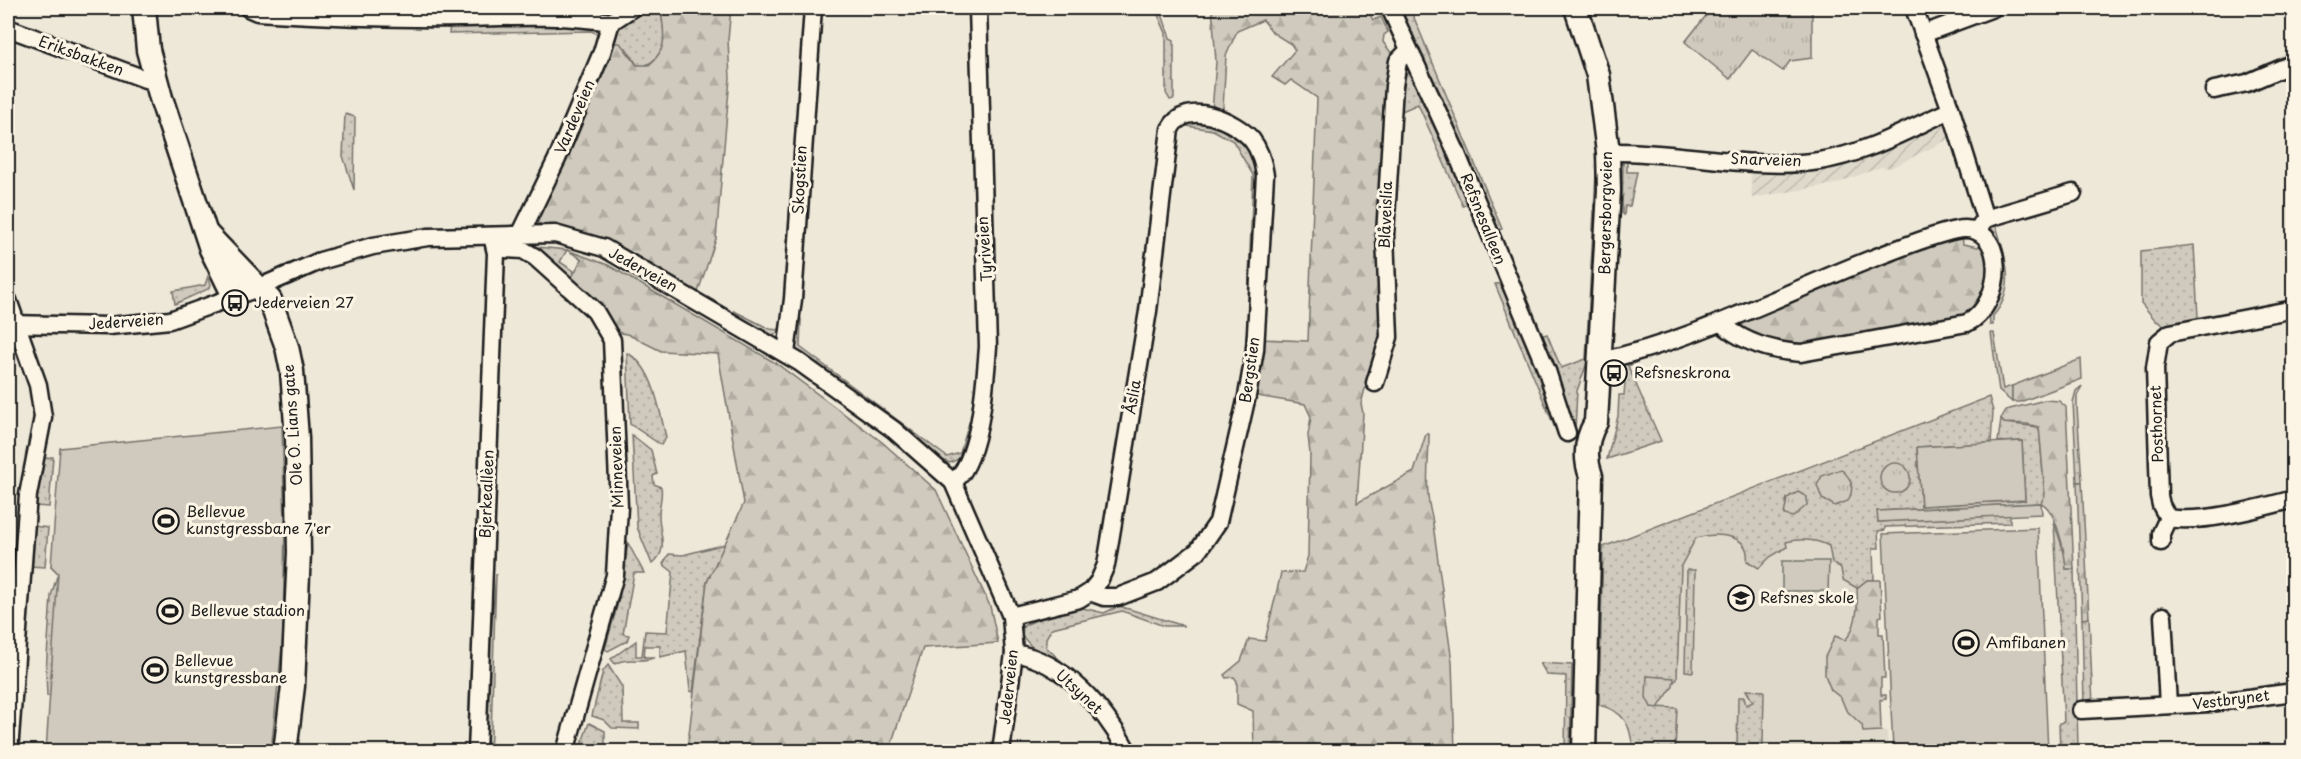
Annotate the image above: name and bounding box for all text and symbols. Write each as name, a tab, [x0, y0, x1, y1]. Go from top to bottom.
street label: Eriksbakken	[36, 29, 127, 81]
street label: Vardeveien	[548, 76, 600, 157]
street label: Skogstien	[785, 145, 812, 215]
street label: Snarveien	[1730, 146, 1802, 171]
street label: Bergersborgveien	[1592, 151, 1617, 275]
street label: Refsnesalleen	[1456, 169, 1513, 268]
street label: Blåveislia	[1372, 180, 1397, 249]
street label: Tyriveien	[970, 216, 997, 282]
street label: Jederveien	[605, 240, 682, 297]
bus stop icon: Jederveien 27	[220, 288, 250, 318]
place label: Jederveien 27	[254, 290, 354, 313]
street label: Jederveien	[87, 306, 164, 335]
street label: Bergstien	[1232, 335, 1265, 404]
bus stop icon: Refsneskrona	[1599, 358, 1629, 388]
place label: Refsneskrona	[1634, 360, 1731, 383]
street label: Ole O. Lians gate	[276, 364, 307, 487]
street label: Åslia	[1117, 377, 1146, 416]
street label: Posthornet	[2143, 385, 2168, 463]
street label: Minneveien	[603, 426, 628, 509]
street label: Bjerkeallèen	[472, 449, 499, 539]
place label: Bellevue kunstgressbane 7'er	[186, 499, 331, 539]
sports icon: Bellevue kunstgressbane 7'er	[151, 506, 181, 536]
school or university icon: Refsnes skole	[1726, 583, 1756, 613]
place label: Refsnes skole	[1760, 585, 1855, 608]
sports icon: Bellevue stadion	[155, 596, 185, 626]
place label: Bellevue stadion	[190, 598, 305, 621]
sports icon: Amfibanen	[1951, 628, 1981, 658]
place label: Amfibanen	[1986, 630, 2066, 653]
place label: Bellevue kunstgressbane	[174, 648, 288, 688]
street label: Jederveien	[992, 648, 1023, 726]
sports icon: Bellevue kunstgressbane	[140, 655, 170, 685]
street label: Utsynet	[1051, 663, 1109, 719]
street label: Vestbrynet	[2191, 682, 2271, 715]

